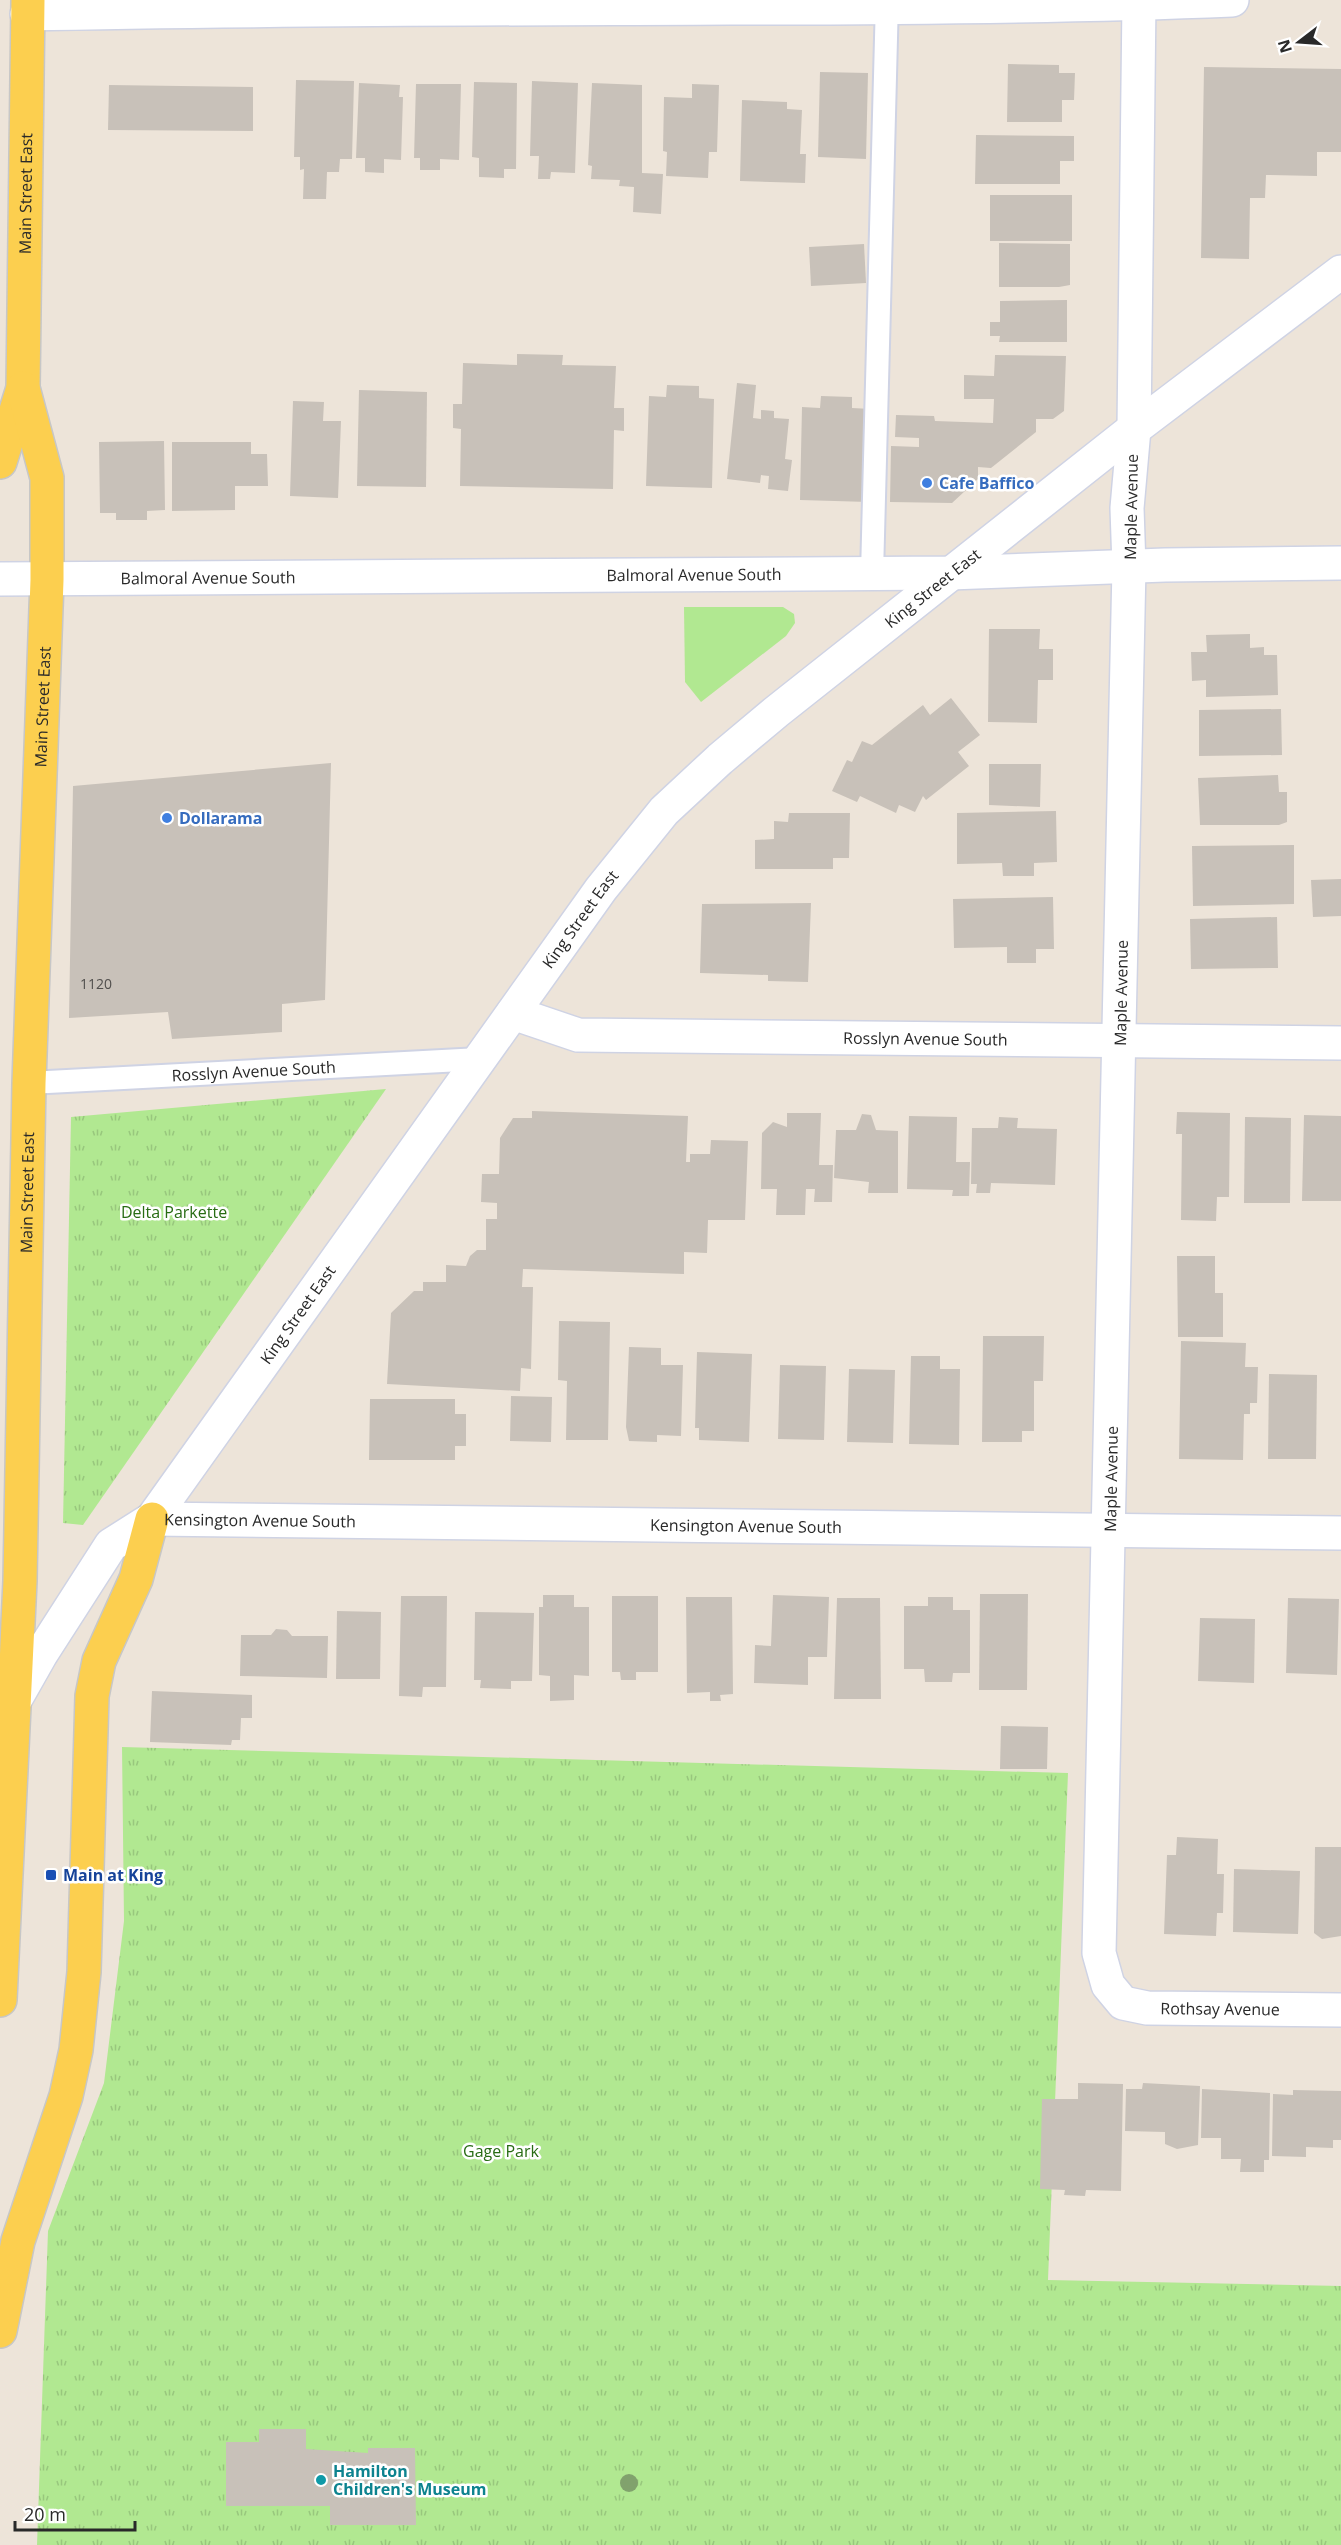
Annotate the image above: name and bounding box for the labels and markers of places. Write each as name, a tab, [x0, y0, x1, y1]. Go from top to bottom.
place label: Cafe Baffico	[939, 472, 1035, 494]
marker: Cafe Baffico	[920, 476, 934, 490]
place label: Dollarama	[179, 807, 262, 829]
marker: Dollarama	[160, 811, 174, 825]
place label: Main at King	[63, 1864, 163, 1886]
marker: Main at King	[44, 1868, 58, 1882]
place label: Hamilton Children's Museum	[333, 2460, 486, 2500]
marker: Hamilton Children's Museum	[314, 2473, 328, 2487]

